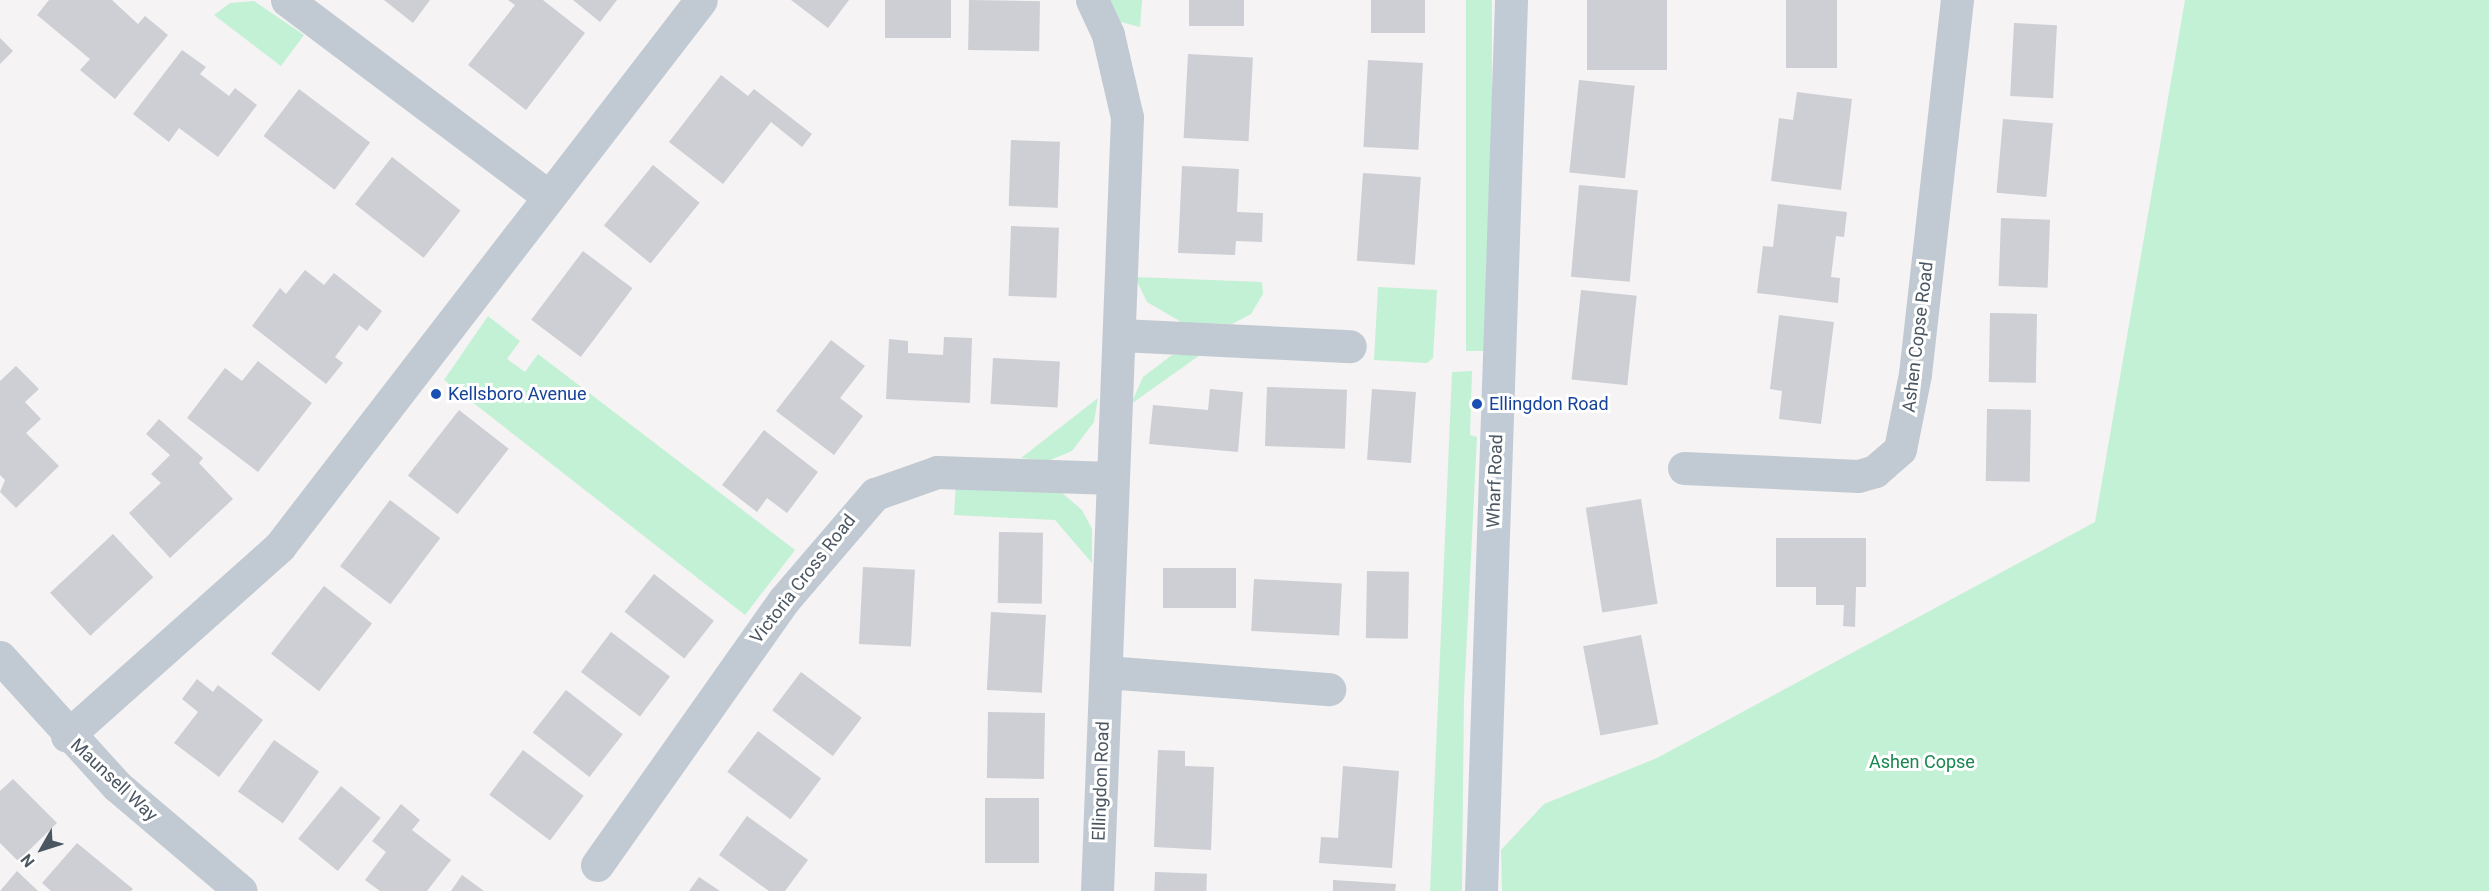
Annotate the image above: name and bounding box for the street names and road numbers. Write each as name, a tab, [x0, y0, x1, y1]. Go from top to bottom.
street label: Ashen Copse Road	[1898, 260, 1938, 414]
street label: Wharf Road	[1483, 434, 1507, 528]
street label: Victoria Cross Road	[746, 510, 860, 648]
street label: Ellingdon Road	[1088, 721, 1114, 841]
street label: Maunsell Way	[66, 734, 162, 826]

